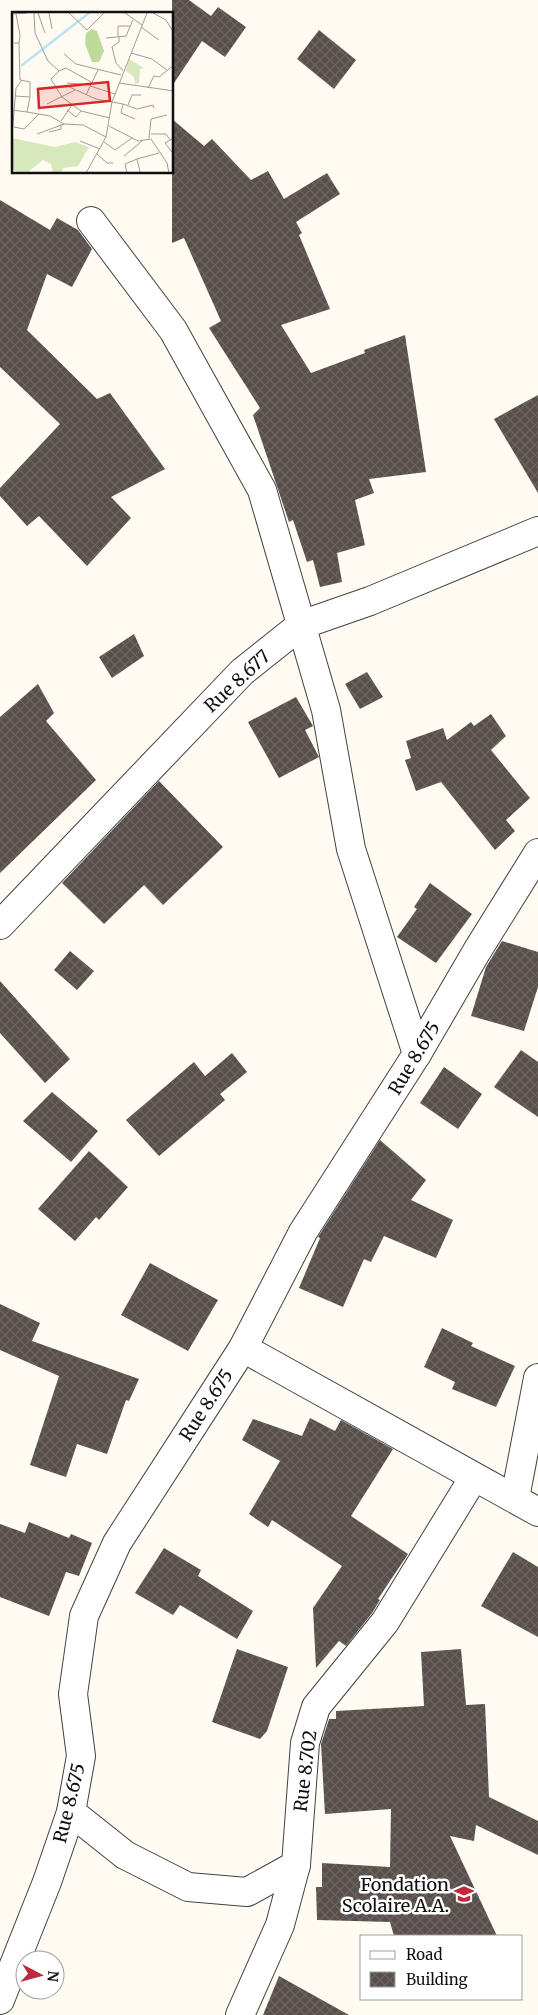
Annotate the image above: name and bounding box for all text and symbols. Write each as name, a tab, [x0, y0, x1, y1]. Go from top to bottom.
inset map	[12, 12, 174, 174]
street label: Rue 8.677	[199, 645, 275, 717]
street label: Rue 8.675	[383, 1017, 445, 1099]
street label: Rue 8.675	[174, 1365, 238, 1445]
street label: Rue 8.702	[289, 1729, 321, 1813]
street label: Rue 8.675	[48, 1761, 90, 1845]
place label: Fondation Scolaire A.A.	[342, 1873, 449, 1917]
school or university icon: Fondation Scolaire A.A.	[453, 1883, 475, 1905]
legend	[360, 1935, 523, 2000]
text: Road	[406, 1945, 442, 1964]
north arrow	[15, 1950, 65, 2000]
text: N	[43, 1970, 62, 1983]
text: Building	[406, 1970, 468, 1989]

